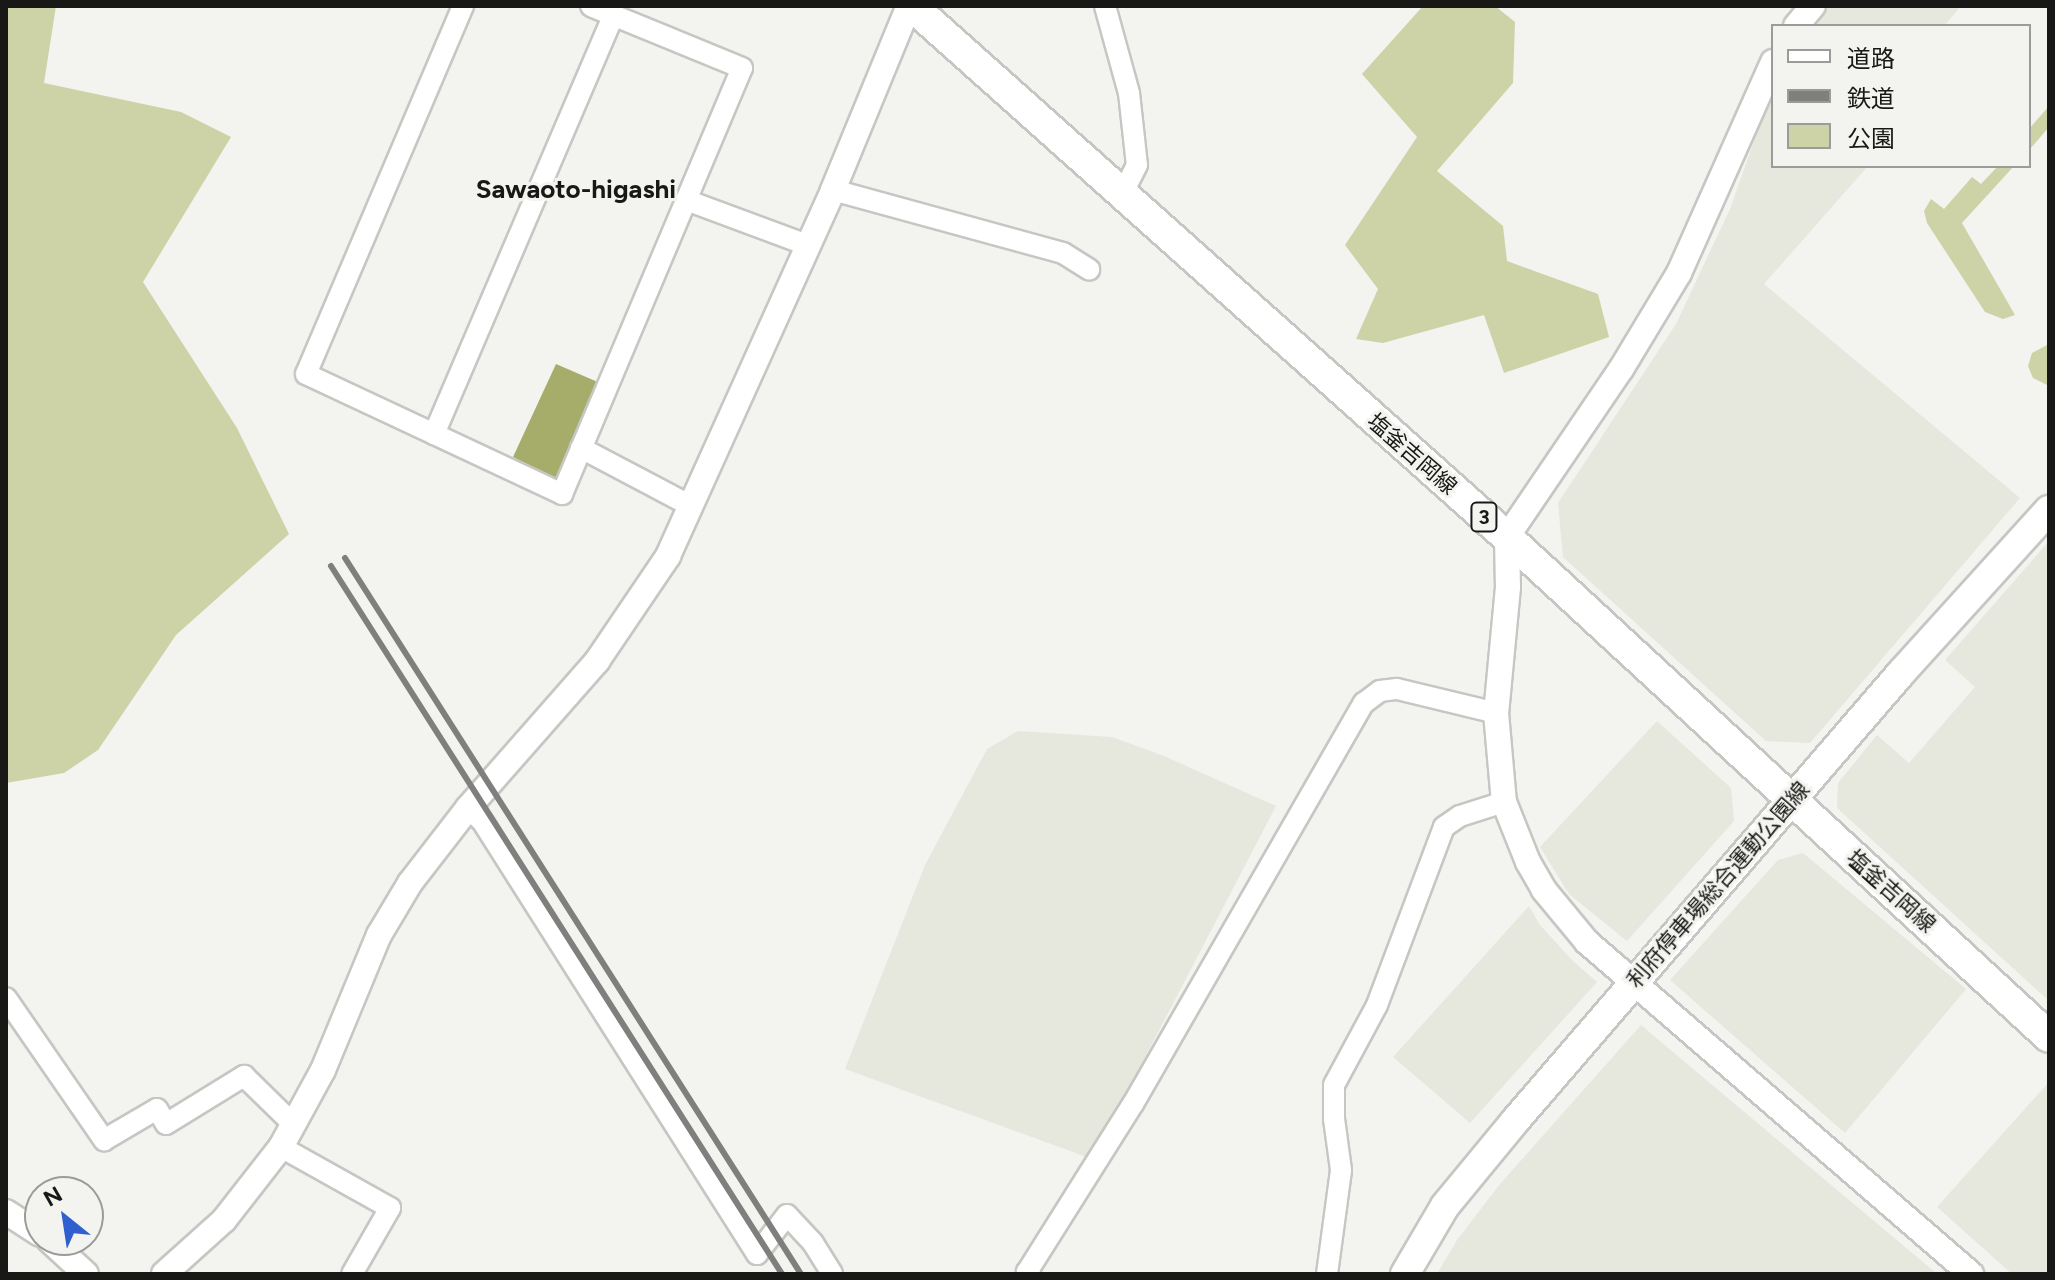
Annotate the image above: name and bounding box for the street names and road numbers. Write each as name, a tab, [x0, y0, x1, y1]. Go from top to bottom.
street label: 塩釜吉岡線	[1362, 408, 1462, 500]
road number: 3	[1470, 501, 1498, 533]
street label: 利府停車場総合運動公園線	[1621, 777, 1815, 993]
street label: 塩釜吉岡線	[1841, 844, 1941, 938]

